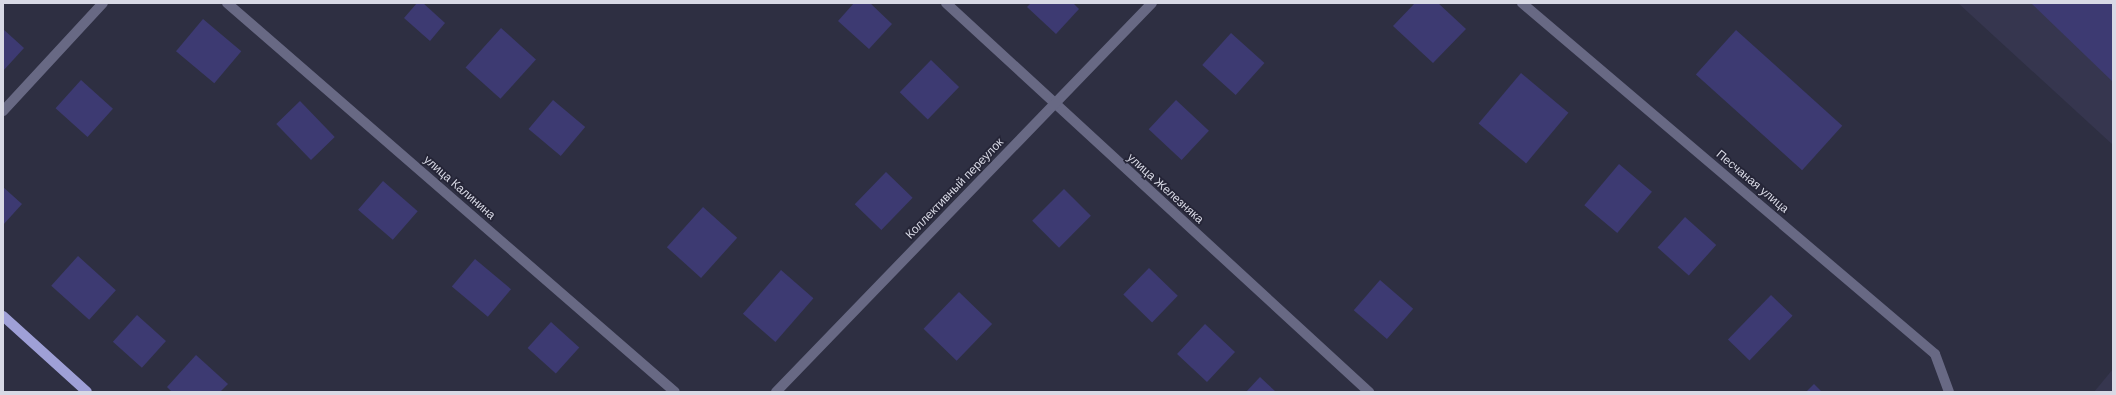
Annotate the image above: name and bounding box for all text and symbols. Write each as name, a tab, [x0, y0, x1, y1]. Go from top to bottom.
street label: Коллективный переулок	[903, 136, 1007, 242]
street label: Песчаная улица	[1713, 147, 1791, 217]
street label: улица Железняка	[1124, 151, 1206, 227]
street label: улица Калинина	[420, 153, 498, 223]

